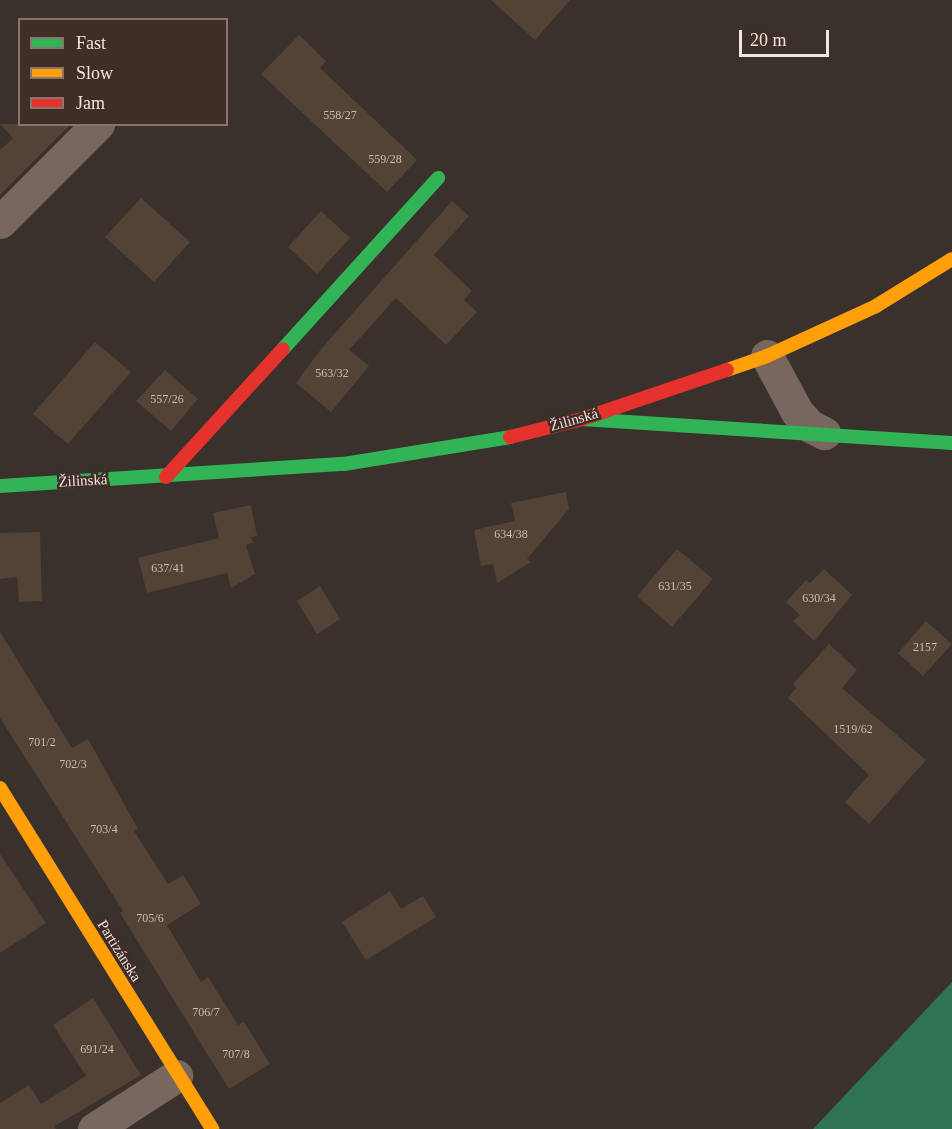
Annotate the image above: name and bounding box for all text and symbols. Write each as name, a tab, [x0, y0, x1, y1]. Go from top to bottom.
legend	[18, 18, 228, 126]
scale bar	[742, 18, 832, 56]
text: 20 m	[750, 30, 787, 50]
text: Fast	[76, 33, 106, 53]
text: Slow	[76, 63, 113, 83]
text: Jam	[76, 93, 105, 113]
house number: 558/27	[323, 109, 357, 123]
house number: 559/28	[368, 153, 402, 167]
house number: 563/32	[315, 367, 349, 381]
house number: 557/26	[150, 393, 184, 407]
street label: Žilinská	[548, 405, 600, 435]
street label: Žilinská	[58, 471, 108, 491]
house number: 634/38	[494, 528, 528, 542]
house number: 637/41	[151, 562, 185, 576]
house number: 631/35	[658, 580, 692, 594]
house number: 630/34	[802, 592, 836, 606]
house number: 2157	[913, 641, 937, 655]
house number: 1519/62	[833, 723, 873, 737]
house number: 701/2	[28, 736, 56, 750]
house number: 702/3	[59, 758, 87, 772]
house number: 703/4	[90, 823, 118, 837]
house number: 705/6	[136, 912, 164, 926]
street label: Partizánska	[93, 917, 145, 985]
house number: 706/7	[192, 1006, 220, 1020]
house number: 691/24	[80, 1043, 114, 1057]
house number: 707/8	[222, 1048, 250, 1062]

